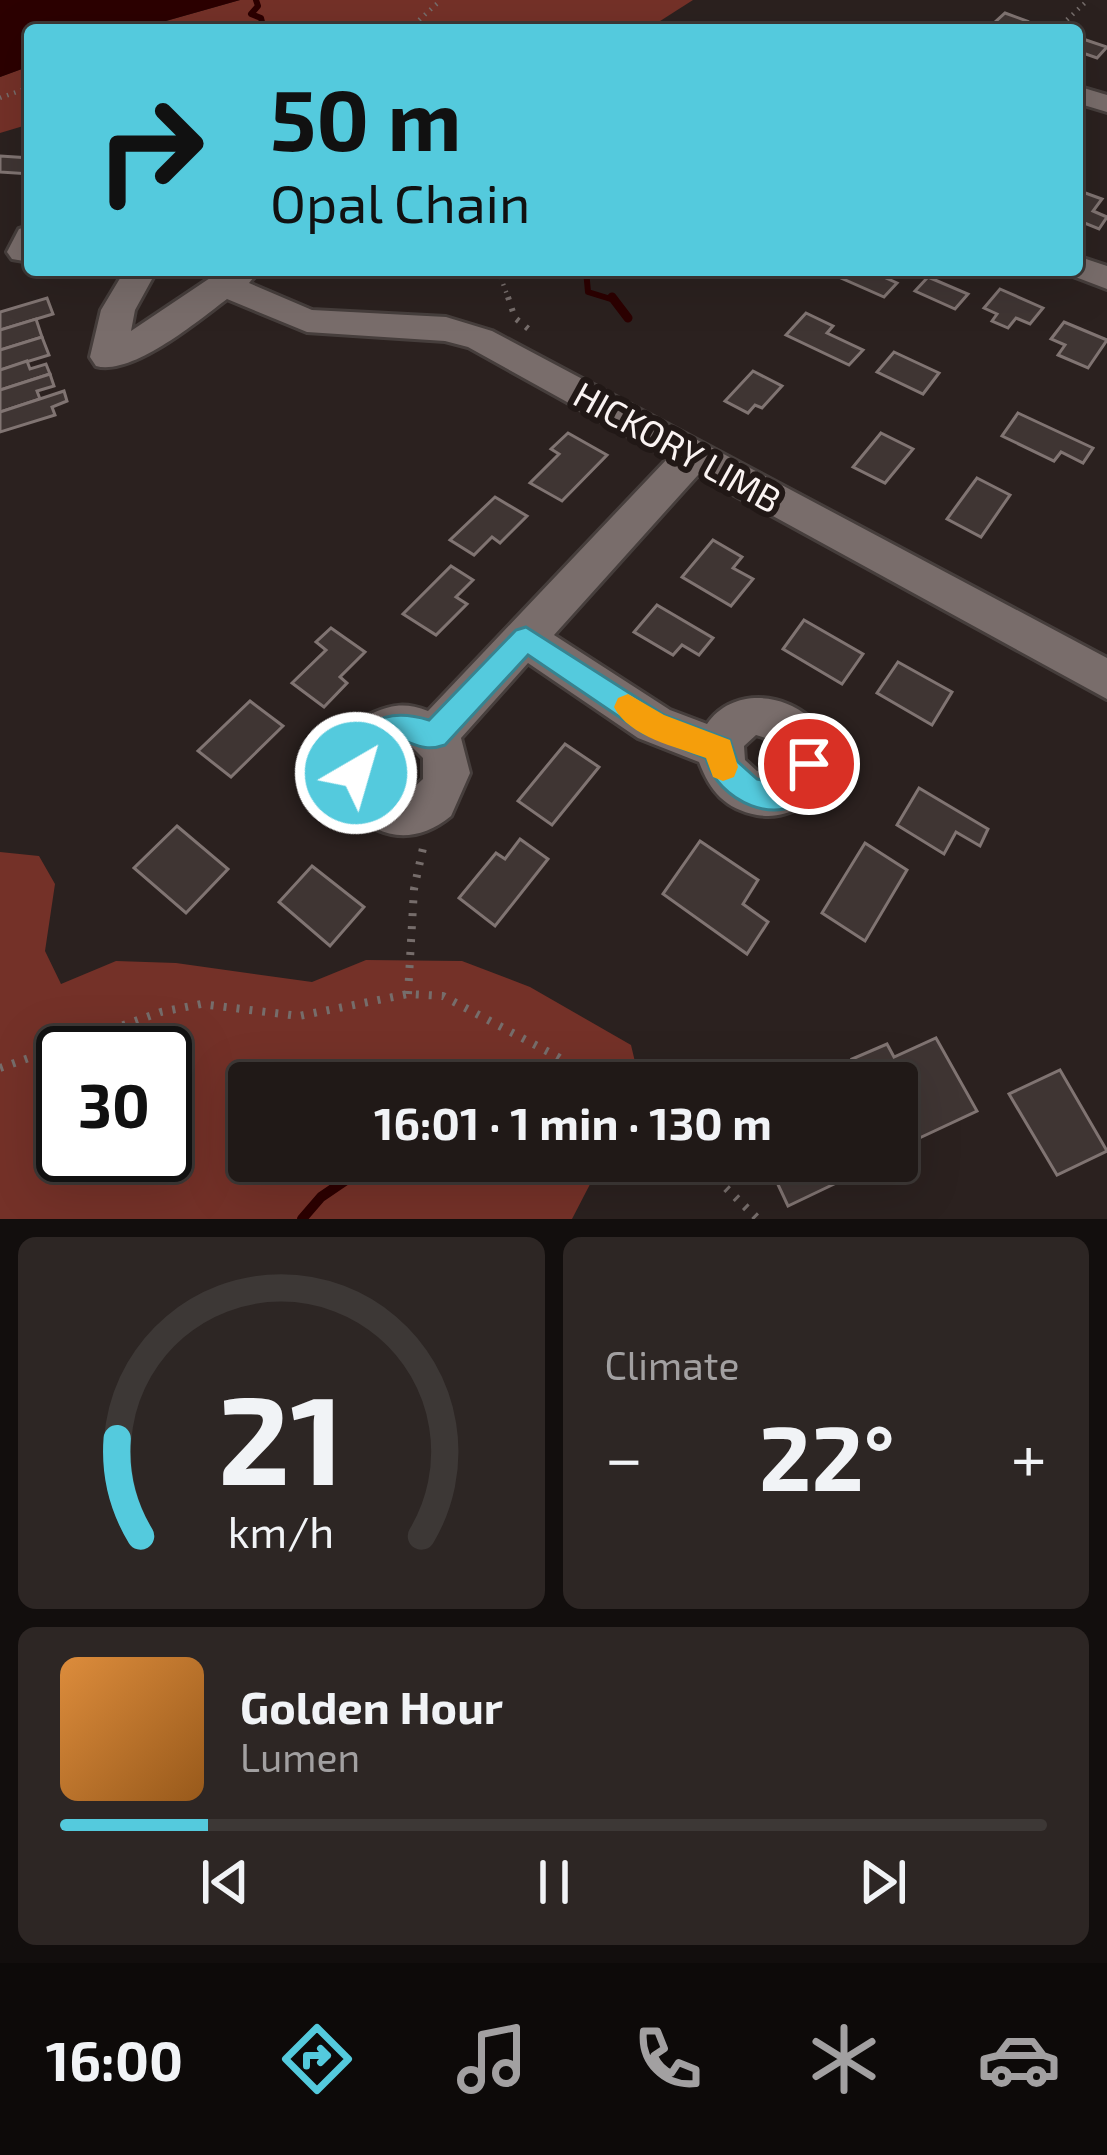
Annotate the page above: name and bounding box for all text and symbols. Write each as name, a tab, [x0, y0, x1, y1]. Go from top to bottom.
text: 50 m	[270, 67, 462, 168]
icon: right	[72, 72, 228, 228]
text: Opal Chain	[270, 169, 530, 234]
street label: HICKORY LIMB	[567, 371, 789, 521]
position arrow	[293, 710, 419, 836]
pin	[758, 713, 860, 815]
icon: arrive	[776, 731, 842, 797]
speed limit sign: 30	[36, 1026, 192, 1182]
text: 16:01 · 1 min · 130 m	[374, 1095, 772, 1149]
text: Climate	[605, 1341, 739, 1388]
text: 21	[218, 1360, 344, 1510]
text: 22°	[759, 1401, 895, 1509]
text: −	[605, 1416, 643, 1495]
text: +	[1011, 1416, 1047, 1495]
text: km/h	[228, 1505, 334, 1557]
text: Golden Hour	[240, 1679, 503, 1733]
text: Lumen	[240, 1733, 360, 1780]
icon: previous	[192, 1849, 258, 1915]
icon: pause	[521, 1849, 587, 1915]
icon: next	[850, 1849, 916, 1915]
icon: directions	[275, 2017, 359, 2101]
icon: music	[450, 2017, 534, 2101]
icon: phone	[626, 2017, 710, 2101]
icon: climate	[802, 2017, 886, 2101]
icon: car	[977, 2017, 1061, 2101]
text: 16:00	[46, 2027, 183, 2092]

